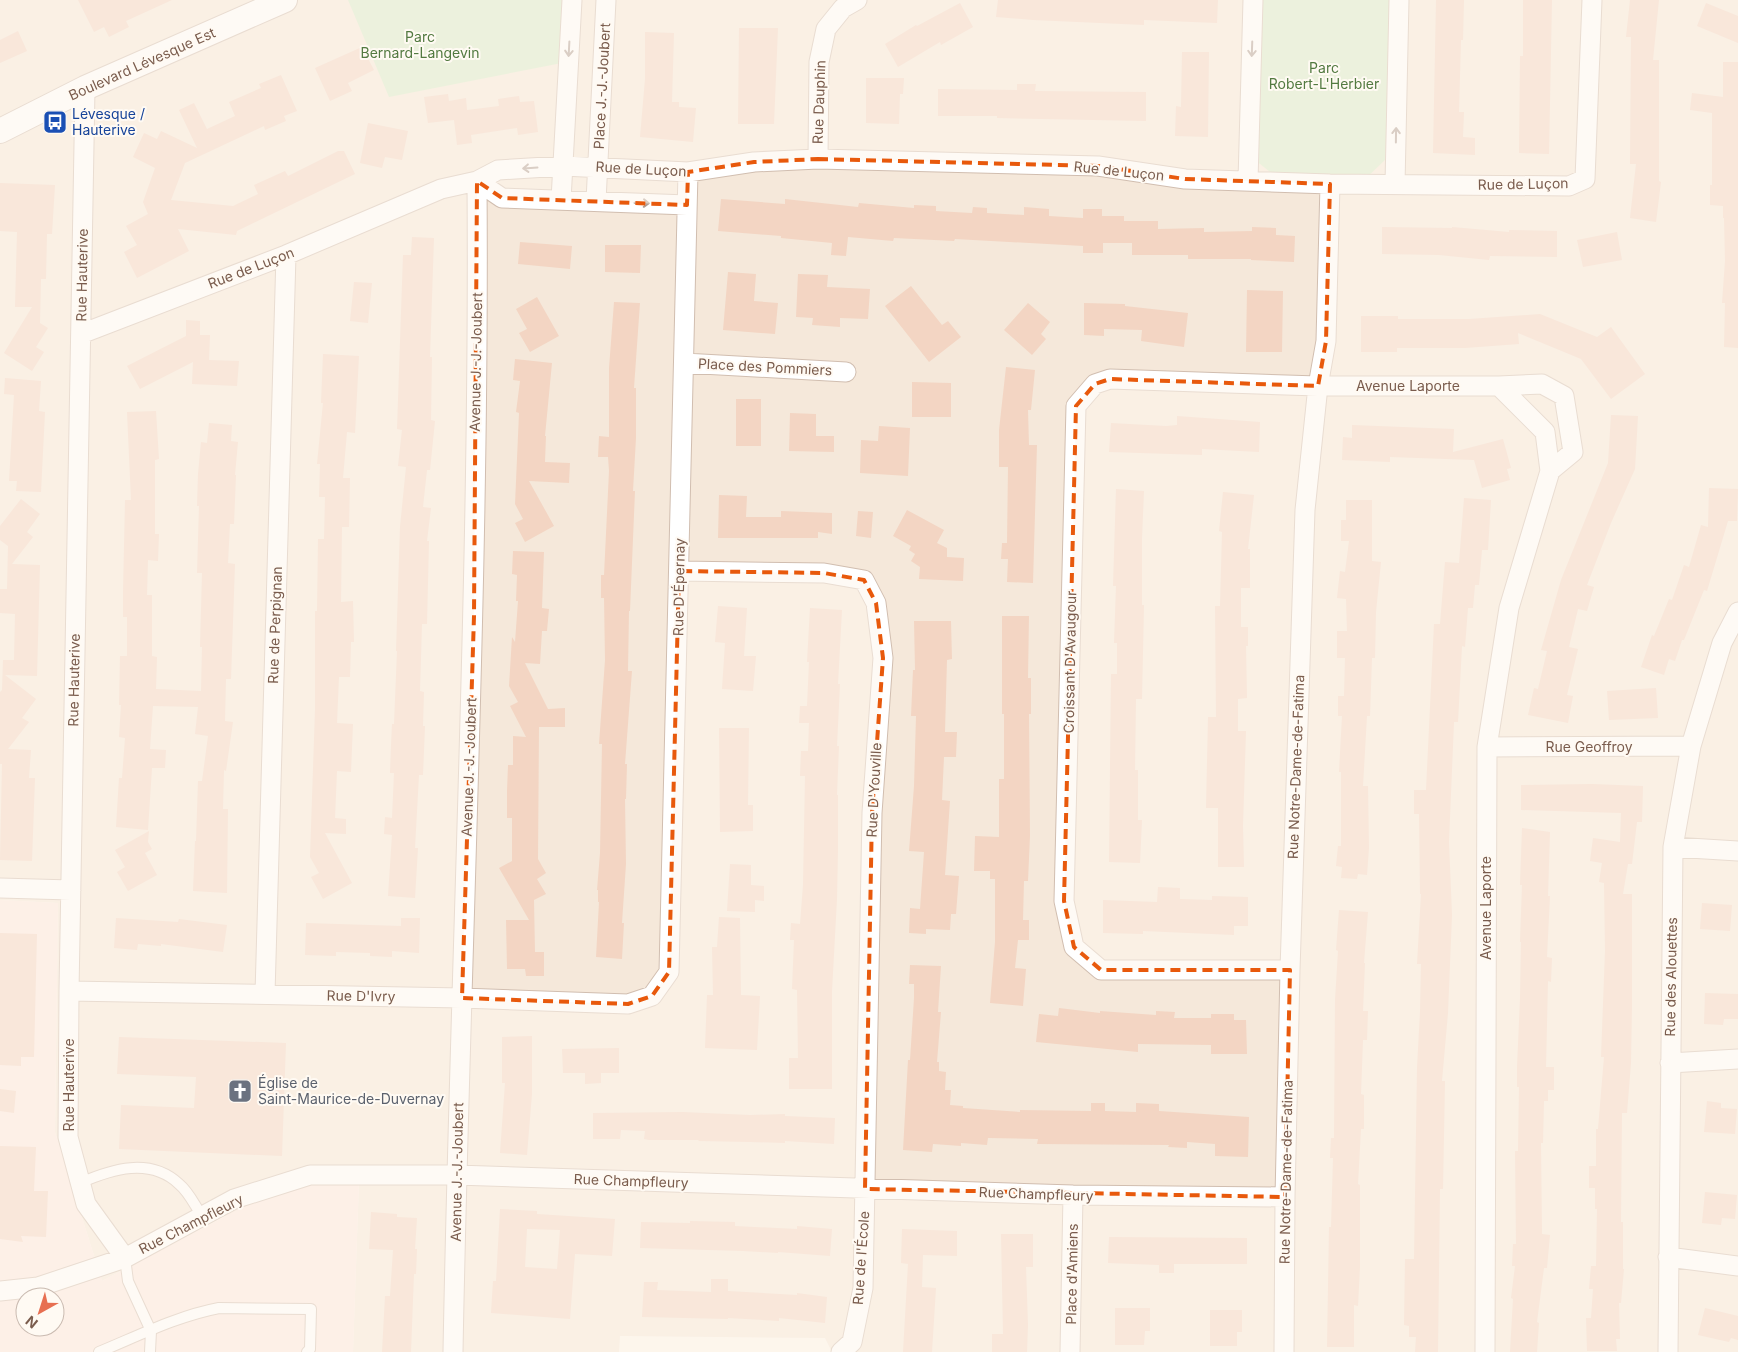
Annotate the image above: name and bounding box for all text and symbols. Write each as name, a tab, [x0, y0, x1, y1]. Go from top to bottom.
street label: Place J.-J.-Joubert	[590, 22, 613, 150]
street label: Boulevard Lévesque Est	[66, 23, 218, 104]
park label: Parc Bernard-Langevin	[360, 28, 480, 61]
one-way arrow	[564, 40, 574, 56]
one-way arrow	[1247, 40, 1256, 56]
park label: Parc Robert-L'Herbier	[1269, 59, 1379, 92]
street label: Rue Dauphin	[809, 60, 828, 144]
place label: Lévesque / Hauterive	[72, 105, 145, 138]
bus stop icon: Lévesque / Hauterive	[42, 109, 68, 135]
one-way arrow	[1392, 127, 1401, 143]
street label: Rue de Luçon	[1073, 157, 1165, 184]
street label: Rue de Luçon	[595, 158, 687, 179]
one-way arrow	[523, 163, 539, 173]
street label: Rue de Luçon	[1477, 174, 1569, 193]
one-way arrow	[633, 198, 649, 208]
street label: Rue Hauterive	[72, 228, 91, 322]
street label: Rue de Luçon	[205, 243, 296, 292]
street label: Avenue J.-J.-Joubert	[466, 292, 485, 432]
street label: Place des Pommiers	[697, 354, 833, 379]
street label: Avenue Laporte	[1356, 377, 1460, 394]
street label: Rue D'Épernay	[669, 538, 688, 636]
street label: Rue de Perpignan	[264, 566, 285, 684]
street label: Croissant D'Avaugour	[1060, 590, 1079, 734]
street label: Rue Hauterive	[64, 633, 83, 727]
street label: Rue Notre-Dame-de-Fatima	[1284, 675, 1307, 859]
street label: Avenue J.-J.-Joubert	[458, 697, 479, 837]
street label: Rue Geoffroy	[1545, 738, 1633, 755]
street label: Rue D'Youville	[863, 742, 884, 838]
street label: Avenue Laporte	[1477, 856, 1494, 960]
street label: Rue des Alouettes	[1661, 917, 1680, 1037]
street label: Rue D'Ivry	[326, 986, 396, 1005]
street label: Rue Hauterive	[60, 1038, 77, 1132]
place label: Église de Saint-Maurice-de-Duvernay	[258, 1074, 444, 1107]
church icon: Église de Saint-Maurice-de-Duvernay	[227, 1078, 253, 1104]
street label: Rue Notre-Dame-de-Fatima	[1275, 1080, 1296, 1264]
street label: Avenue J.-J.-Joubert	[447, 1102, 466, 1242]
street label: Rue Champfleury	[573, 1170, 689, 1191]
street label: Rue Champfleury	[978, 1183, 1094, 1204]
street label: Rue Champfleury	[136, 1190, 246, 1257]
street label: Rue de l'École	[849, 1210, 872, 1305]
street label: Place d'Amiens	[1062, 1223, 1081, 1325]
north arrow	[15, 1287, 65, 1337]
text: N	[22, 1313, 41, 1332]

